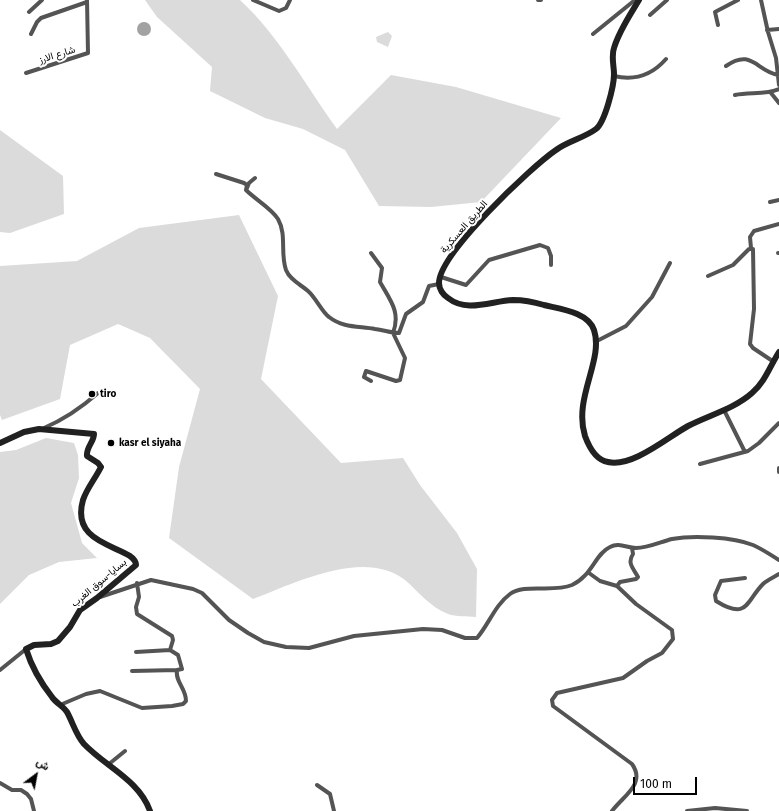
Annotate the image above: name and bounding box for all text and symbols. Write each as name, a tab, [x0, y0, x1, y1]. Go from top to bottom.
street label: شارع الارز	[37, 44, 77, 66]
street label: الطريق العسكرية	[438, 198, 490, 256]
place label: tiro	[100, 388, 116, 400]
marker: tiro	[87, 389, 97, 399]
place label: kasr el siyaha	[119, 437, 181, 449]
marker: kasr el siyaha	[106, 438, 116, 448]
street label: بسايا-سوق الغرب	[69, 556, 129, 610]
north arrow	[16, 755, 56, 795]
text: ش	[34, 755, 52, 773]
scale bar	[635, 769, 699, 795]
text: 100 m	[640, 777, 672, 791]

